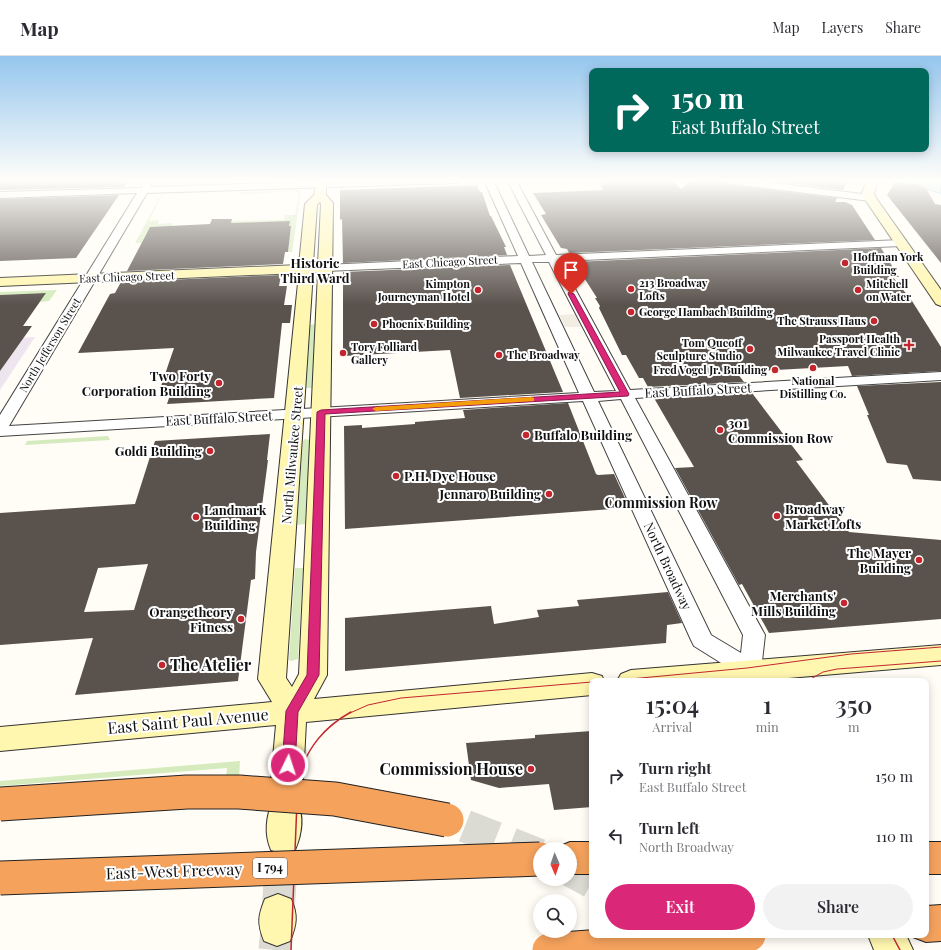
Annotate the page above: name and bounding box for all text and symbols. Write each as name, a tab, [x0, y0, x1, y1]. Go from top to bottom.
text: Map	[20, 15, 59, 41]
text: Map	[772, 18, 800, 37]
text: Layers	[822, 18, 863, 37]
text: Share	[885, 18, 921, 37]
text: 150 m	[671, 79, 744, 116]
icon: right	[605, 84, 657, 136]
text: East Buffalo Street	[671, 115, 820, 139]
place label: Hoffman York Building	[853, 249, 924, 277]
street label: East Chicago Street	[402, 252, 498, 271]
pin	[554, 253, 588, 294]
district label: Historic Third Ward	[281, 254, 350, 286]
marker: Hoffman York Building	[840, 258, 850, 268]
icon: arrive	[560, 259, 582, 281]
street label: East Chicago Street	[79, 267, 175, 286]
place label: 213 Broadway Lofts	[639, 275, 708, 303]
place label: Kimpton Journeyman Hotel	[377, 276, 471, 304]
place label: Mitchell on Water	[866, 276, 912, 304]
marker: 213 Broadway Lofts	[626, 284, 636, 294]
marker: Kimpton Journeyman Hotel	[473, 285, 483, 295]
marker: Mitchell on Water	[853, 285, 863, 295]
street label: North Jefferson Street	[15, 295, 84, 395]
place label: George Hambach Building	[639, 304, 774, 319]
marker: George Hambach Building	[626, 307, 636, 317]
place label: The Strauss Haus	[777, 313, 866, 328]
place label: Phoenix Building	[382, 316, 470, 331]
marker: The Strauss Haus	[869, 316, 879, 326]
marker: Phoenix Building	[369, 319, 379, 329]
place label: Passport Health Milwaukee Travel Clinic	[777, 331, 901, 359]
place label: Tom Queoff Sculpture Studio	[657, 335, 743, 363]
place label: Tory Folliard Gallery	[351, 339, 418, 367]
marker: Passport Health Milwaukee Travel Clinic	[903, 339, 915, 351]
marker: Tom Queoff Sculpture Studio	[745, 344, 755, 354]
place label: The Broadway	[507, 347, 580, 362]
marker: Tory Folliard Gallery	[338, 348, 348, 358]
marker: The Broadway	[494, 350, 504, 360]
place label: Fred Vogel Jr. Building	[653, 362, 768, 377]
marker: National Distilling Co.	[808, 363, 818, 373]
marker: Fred Vogel Jr. Building	[770, 365, 780, 375]
place label: Two Forty Corporation Building	[82, 367, 212, 399]
place label: National Distilling Co.	[779, 373, 847, 401]
marker: Two Forty Corporation Building	[214, 378, 224, 388]
street label: East Buffalo Street	[644, 378, 752, 401]
street label: North Milwaukee Street	[277, 385, 306, 525]
street label: East Buffalo Street	[165, 406, 273, 429]
place label: 301 Commission Row	[728, 414, 834, 446]
marker: 301 Commission Row	[715, 425, 725, 435]
place label: Buffalo Building	[534, 426, 633, 443]
marker: Buffalo Building	[521, 430, 531, 440]
place label: Goldi Building	[115, 442, 203, 459]
marker: Goldi Building	[205, 446, 215, 456]
place label: P.H. Dye House	[404, 467, 496, 484]
marker: P.H. Dye House	[391, 471, 401, 481]
place label: Jennaro Building	[439, 485, 542, 502]
marker: Jennaro Building	[544, 489, 554, 499]
district label: Commission Row	[604, 493, 719, 512]
place label: Broadway Market Lofts	[785, 500, 861, 532]
place label: Landmark Building	[204, 501, 267, 533]
marker: Broadway Market Lofts	[772, 511, 782, 521]
marker: Landmark Building	[191, 512, 201, 522]
street label: North Broadway	[641, 519, 696, 613]
place label: The Mayer Building	[847, 544, 912, 576]
marker: The Mayer Building	[914, 555, 924, 565]
place label: Merchants' Mills Building	[751, 587, 837, 619]
marker: Merchants' Mills Building	[839, 598, 849, 608]
place label: Orangetheory Fitness	[149, 603, 233, 635]
marker: Orangetheory Fitness	[236, 614, 246, 624]
place label: The Atelier	[170, 654, 252, 675]
marker: The Atelier	[157, 660, 167, 670]
text: 15:04	[646, 688, 699, 720]
text: 1	[763, 688, 772, 720]
text: 350	[835, 688, 872, 720]
street label: East Saint Paul Avenue	[106, 703, 269, 738]
text: Arrival	[652, 718, 692, 735]
text: min	[756, 718, 779, 735]
text: m	[848, 718, 860, 735]
position arrow	[267, 744, 309, 786]
place label: Commission House	[380, 758, 523, 779]
text: Turn right	[639, 758, 712, 778]
marker: Commission House	[526, 764, 536, 774]
icon: right	[605, 765, 627, 787]
text: 150 m	[875, 766, 913, 786]
text: East Buffalo Street	[639, 778, 746, 795]
text: Turn left	[639, 818, 700, 838]
icon: left	[605, 825, 627, 847]
text: 110 m	[876, 826, 913, 846]
text: North Broadway	[639, 838, 734, 855]
north arrow	[533, 842, 577, 886]
map controls	[533, 842, 577, 938]
street label: East-West Freeway	[105, 858, 243, 883]
road number: I 794	[253, 858, 287, 878]
button: Exit	[605, 884, 755, 930]
button: Share	[763, 884, 913, 930]
button: search	[533, 894, 577, 938]

